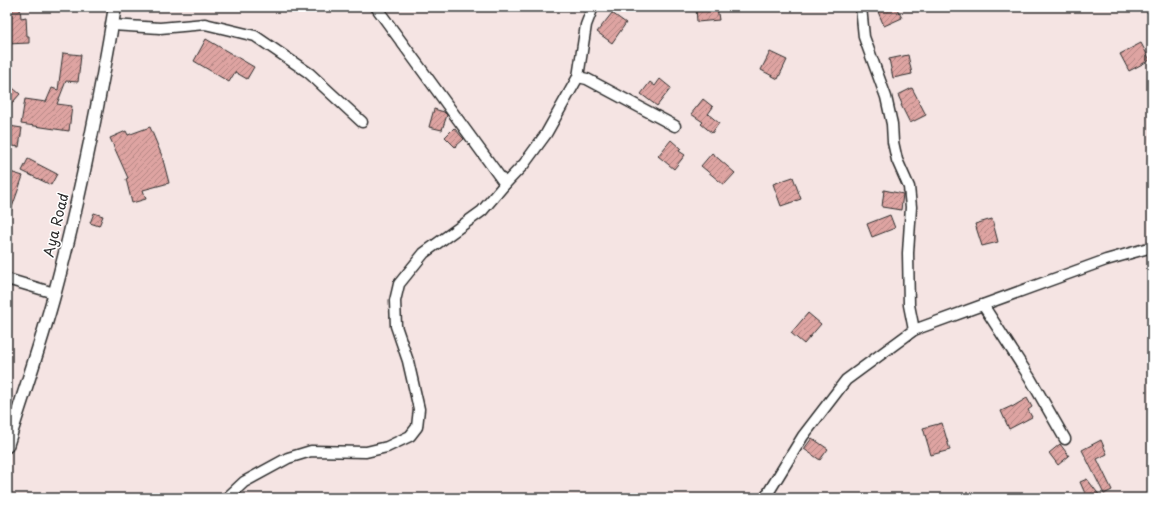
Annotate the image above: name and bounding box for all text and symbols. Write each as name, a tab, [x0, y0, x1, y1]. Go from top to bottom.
street label: Aya Road	[37, 191, 74, 259]

